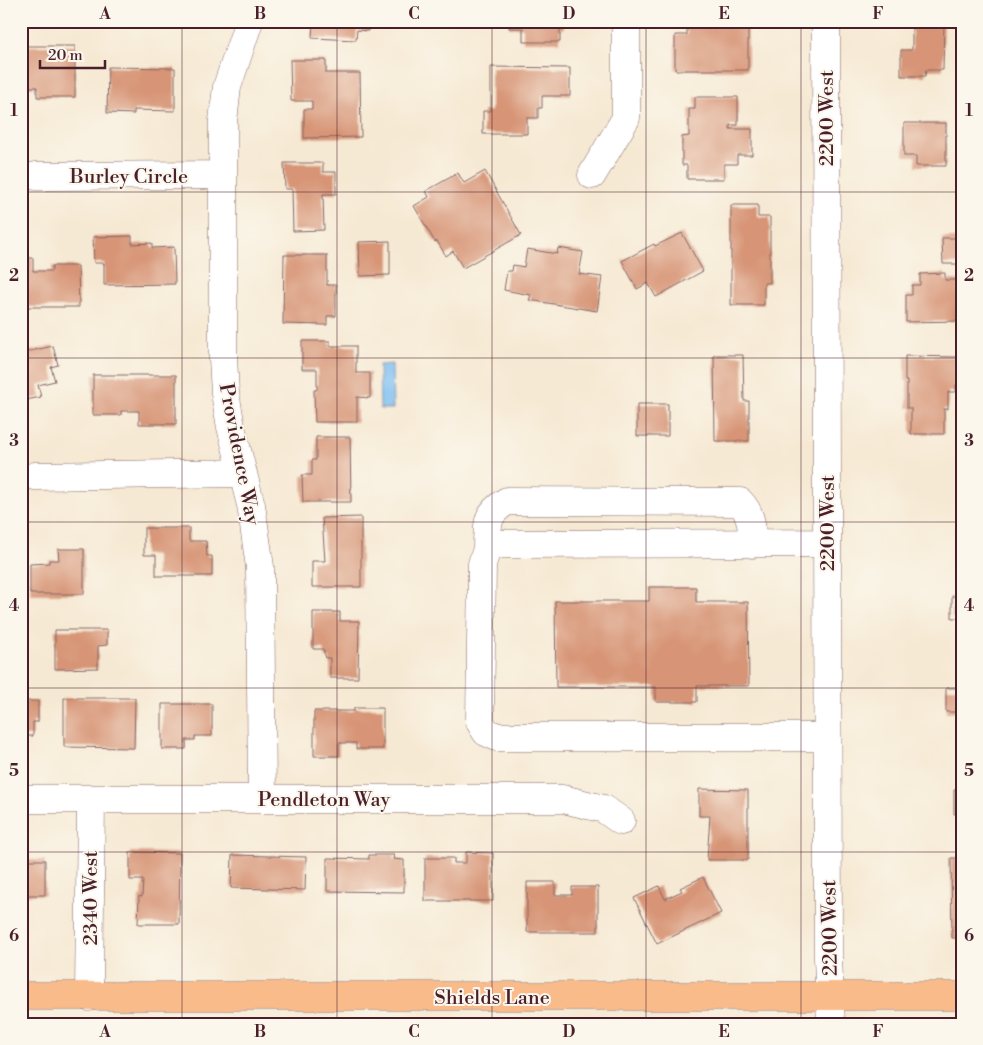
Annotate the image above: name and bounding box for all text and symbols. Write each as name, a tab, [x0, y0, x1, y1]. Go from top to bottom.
text: A	[98, 4, 111, 24]
text: B	[254, 4, 266, 24]
text: C	[408, 4, 420, 24]
text: D	[563, 4, 576, 24]
text: E	[718, 4, 730, 24]
text: F	[872, 4, 884, 24]
scale bar	[40, 38, 105, 70]
text: 20 m	[48, 46, 83, 65]
street label: 2200 West	[815, 70, 840, 166]
text: 1	[10, 101, 18, 121]
text: 1	[965, 101, 973, 121]
street label: Burley Circle	[69, 165, 188, 190]
text: 2	[9, 266, 19, 286]
text: 2	[964, 266, 974, 286]
street label: Providence Way	[213, 381, 265, 527]
text: 3	[9, 431, 19, 451]
text: 3	[964, 431, 974, 451]
street label: 2200 West	[816, 475, 841, 571]
text: 4	[9, 596, 20, 616]
text: 4	[964, 596, 975, 616]
text: 5	[9, 761, 19, 781]
text: 5	[964, 761, 974, 781]
street label: Pendleton Way	[258, 788, 391, 813]
street label: 2340 West	[79, 851, 104, 946]
street label: 2200 West	[817, 880, 844, 976]
text: 6	[9, 926, 19, 946]
text: 6	[964, 926, 974, 946]
street label: Shields Lane	[434, 986, 550, 1011]
text: A	[98, 1022, 111, 1042]
text: B	[254, 1022, 266, 1042]
text: C	[408, 1022, 420, 1042]
text: D	[563, 1022, 576, 1042]
text: E	[718, 1022, 730, 1042]
text: F	[872, 1022, 884, 1042]

